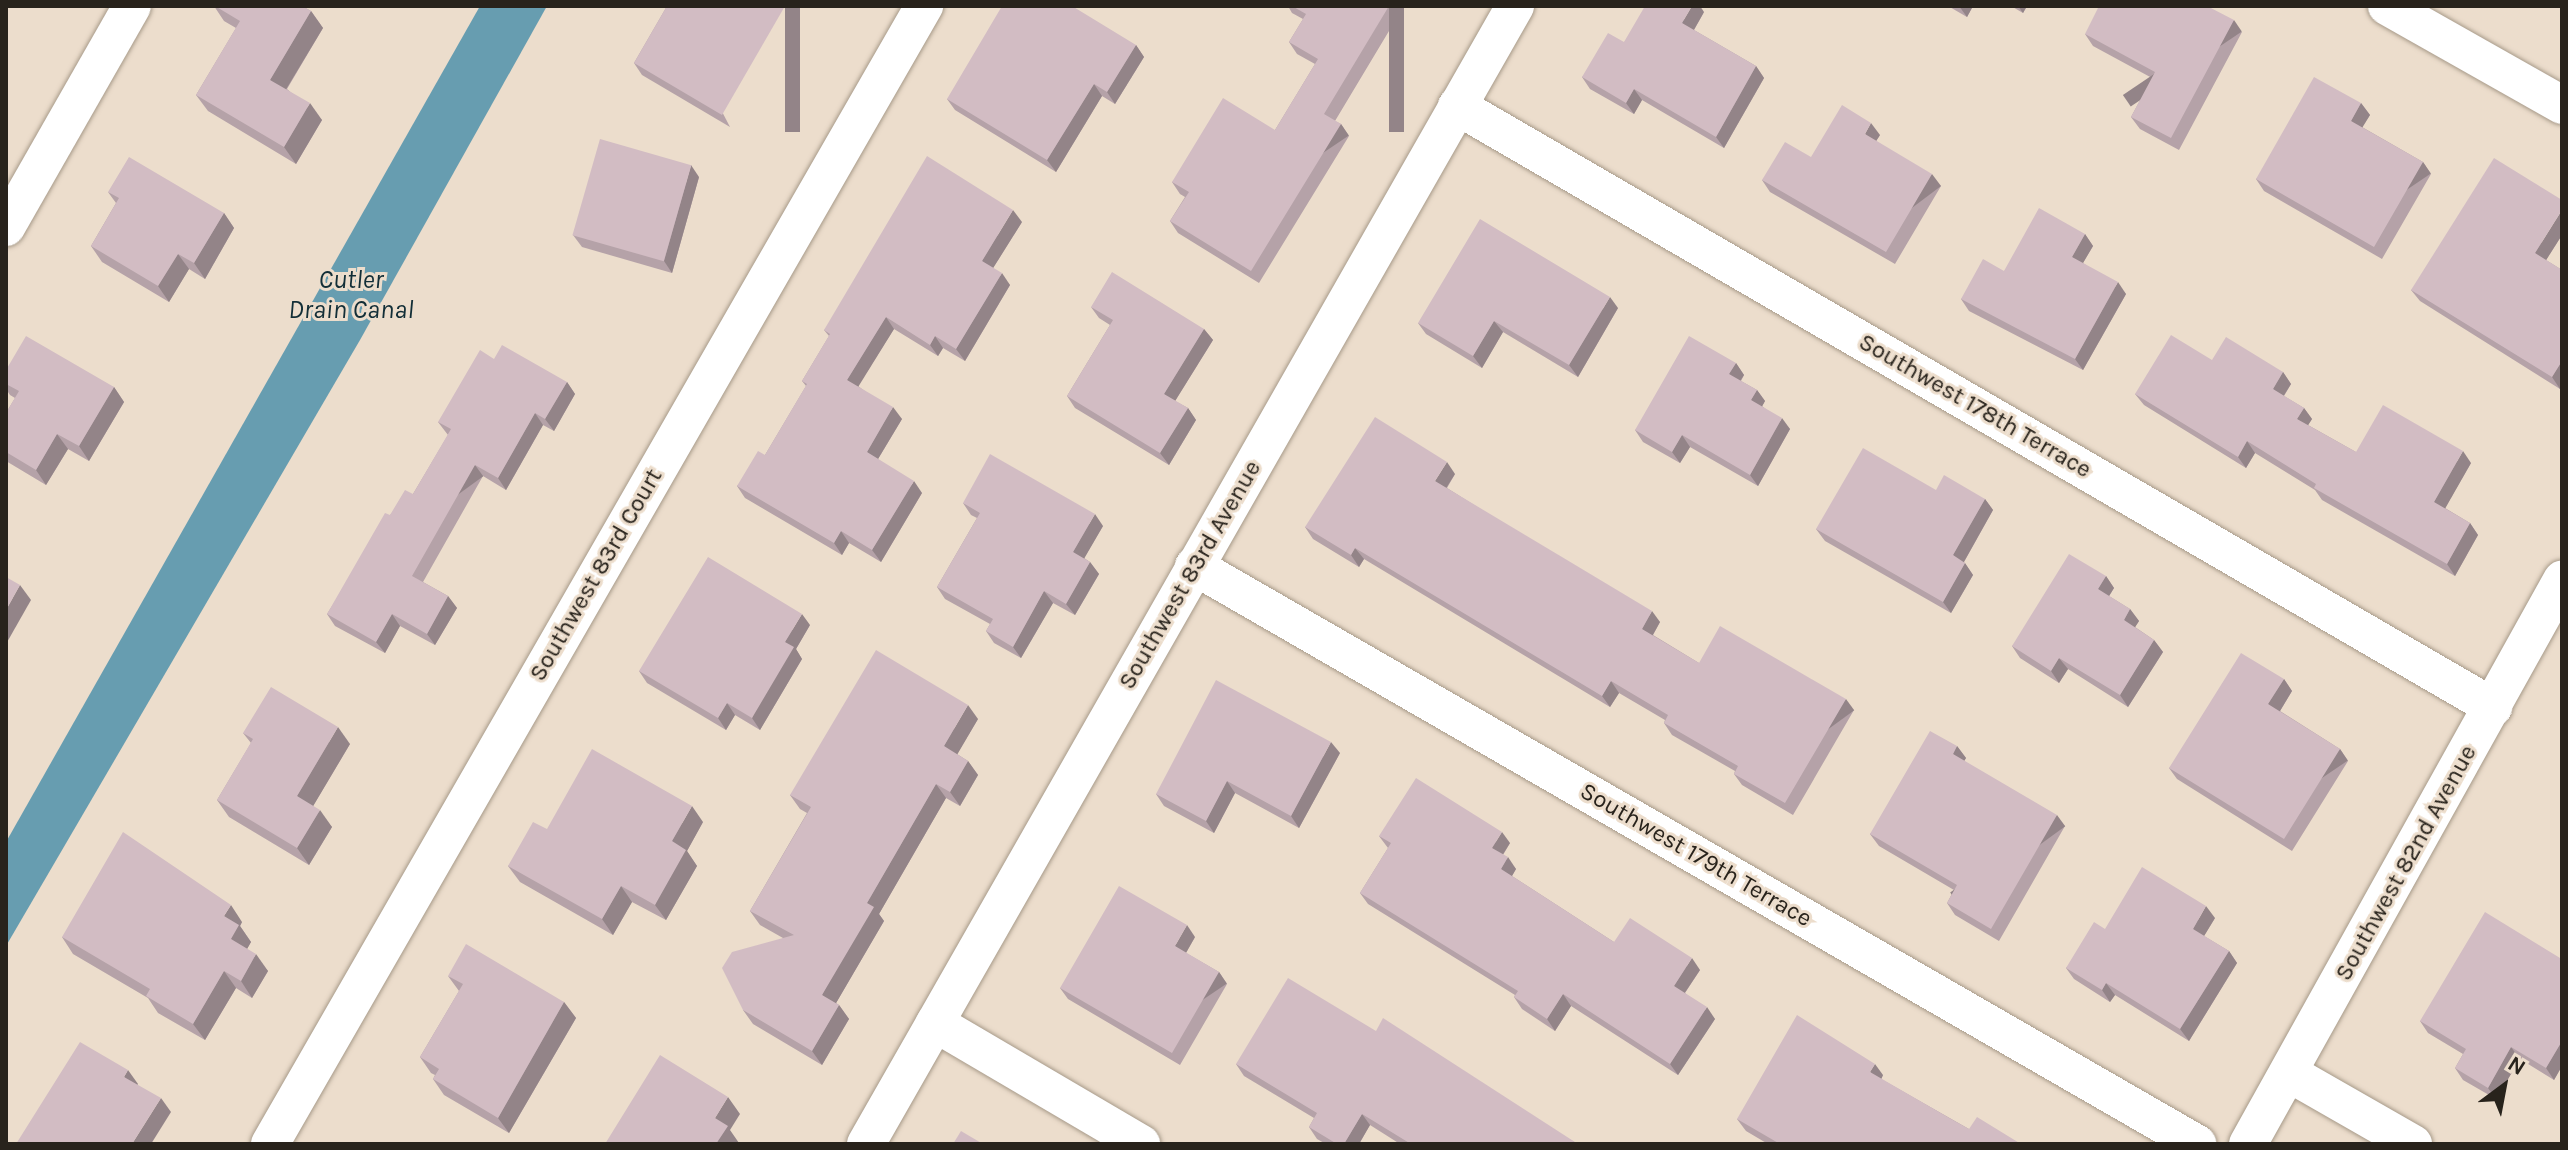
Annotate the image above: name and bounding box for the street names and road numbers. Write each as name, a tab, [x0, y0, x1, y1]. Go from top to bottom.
street label: Southwest 178th Terrace	[1854, 328, 2096, 484]
street label: Southwest 83rd Avenue	[1113, 456, 1267, 694]
street label: Southwest 83rd Court	[523, 464, 669, 686]
street label: Southwest 82nd Avenue	[2329, 740, 2483, 986]
street label: Southwest 179th Terrace	[1575, 777, 1817, 933]

